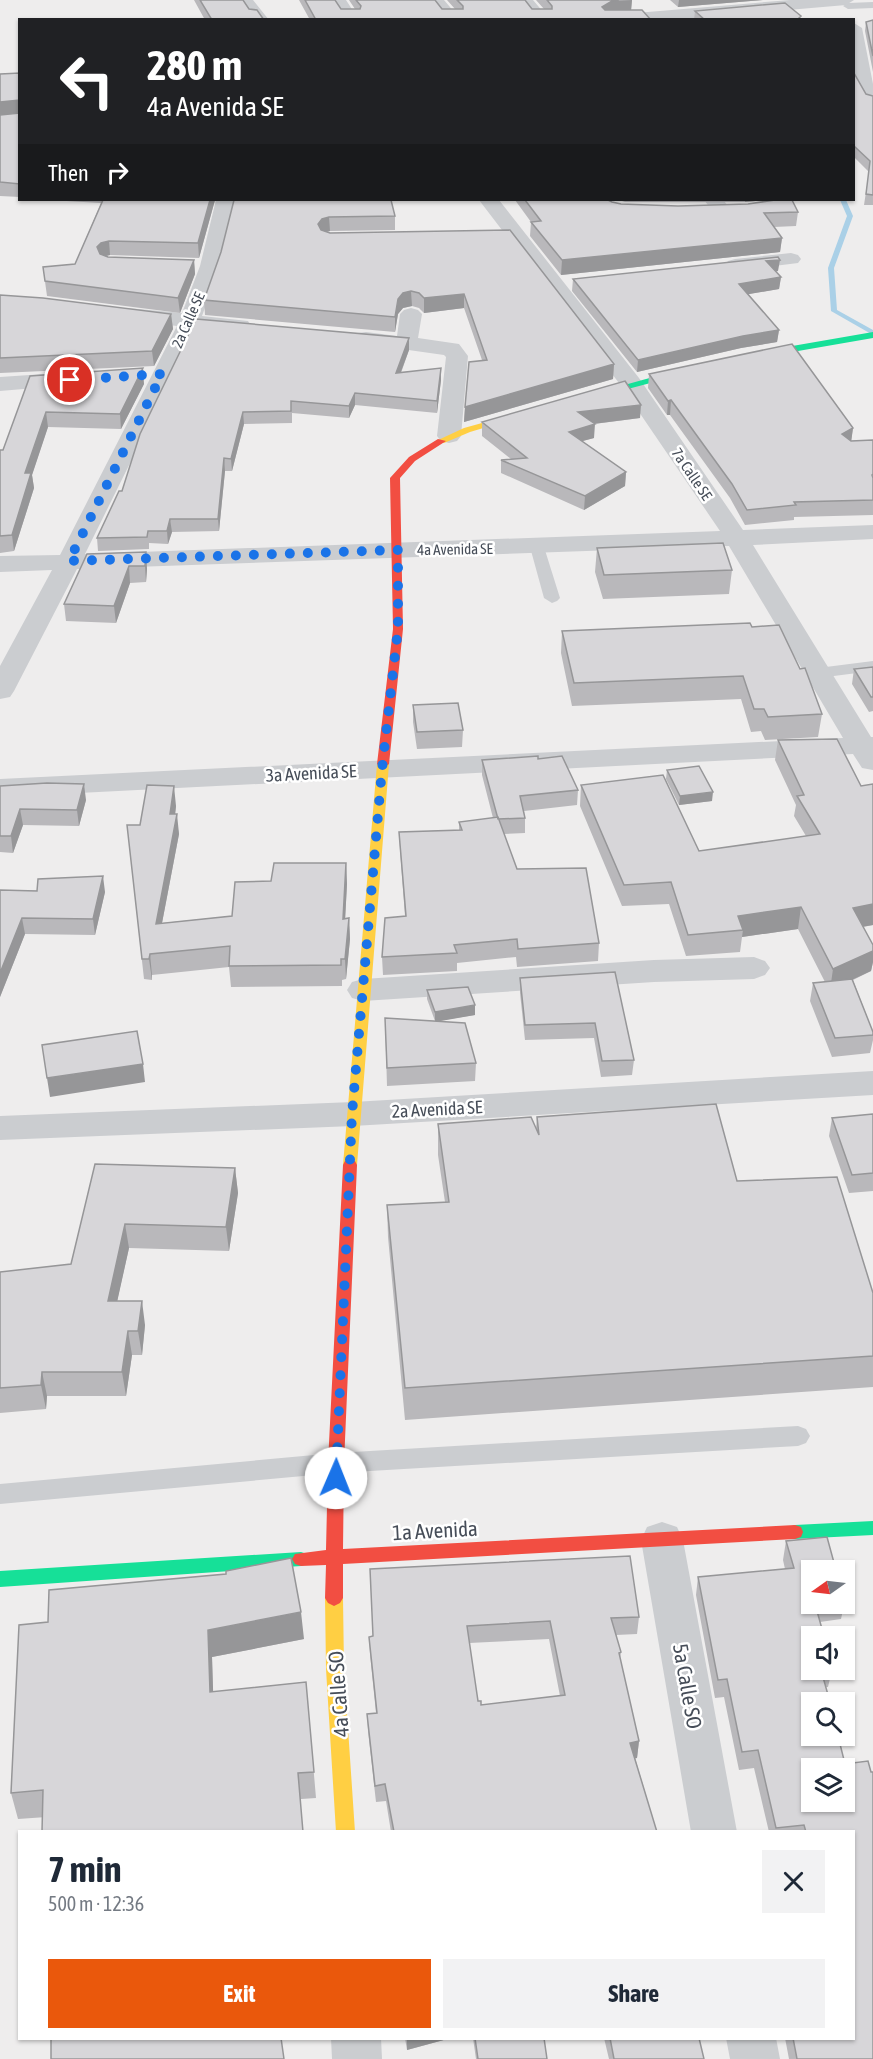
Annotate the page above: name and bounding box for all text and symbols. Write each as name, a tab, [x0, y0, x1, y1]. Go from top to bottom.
text: 280 m	[147, 41, 242, 89]
icon: left	[48, 42, 126, 120]
text: 4a Avenida SE	[147, 91, 284, 122]
icon: right	[101, 156, 134, 189]
text: Then	[48, 160, 89, 186]
street label: 2a Calle SE	[168, 289, 208, 350]
pin	[44, 354, 95, 405]
icon: arrive	[53, 363, 86, 396]
street label: 7a Calle SE	[668, 445, 716, 504]
street label: 4a Avenida SE	[417, 540, 494, 558]
street label: 3a Avenida SE	[265, 760, 357, 786]
street label: 2a Avenida SE	[391, 1096, 483, 1122]
position arrow	[304, 1446, 368, 1510]
street label: 1a Avenida	[392, 1516, 478, 1544]
north arrow	[801, 1560, 855, 1614]
map controls	[801, 1560, 855, 1812]
button: sound	[801, 1626, 855, 1680]
street label: 5a Calle SO	[669, 1641, 707, 1731]
street label: 4a Calle SO	[323, 1650, 353, 1738]
button: search	[801, 1692, 855, 1746]
button: layers	[801, 1758, 855, 1812]
text: 7 min	[48, 1848, 122, 1890]
button: close	[762, 1850, 825, 1913]
text: 500 m · 12:36	[48, 1892, 144, 1915]
button: Exit	[48, 1959, 431, 2028]
button: Share	[443, 1959, 825, 2028]

